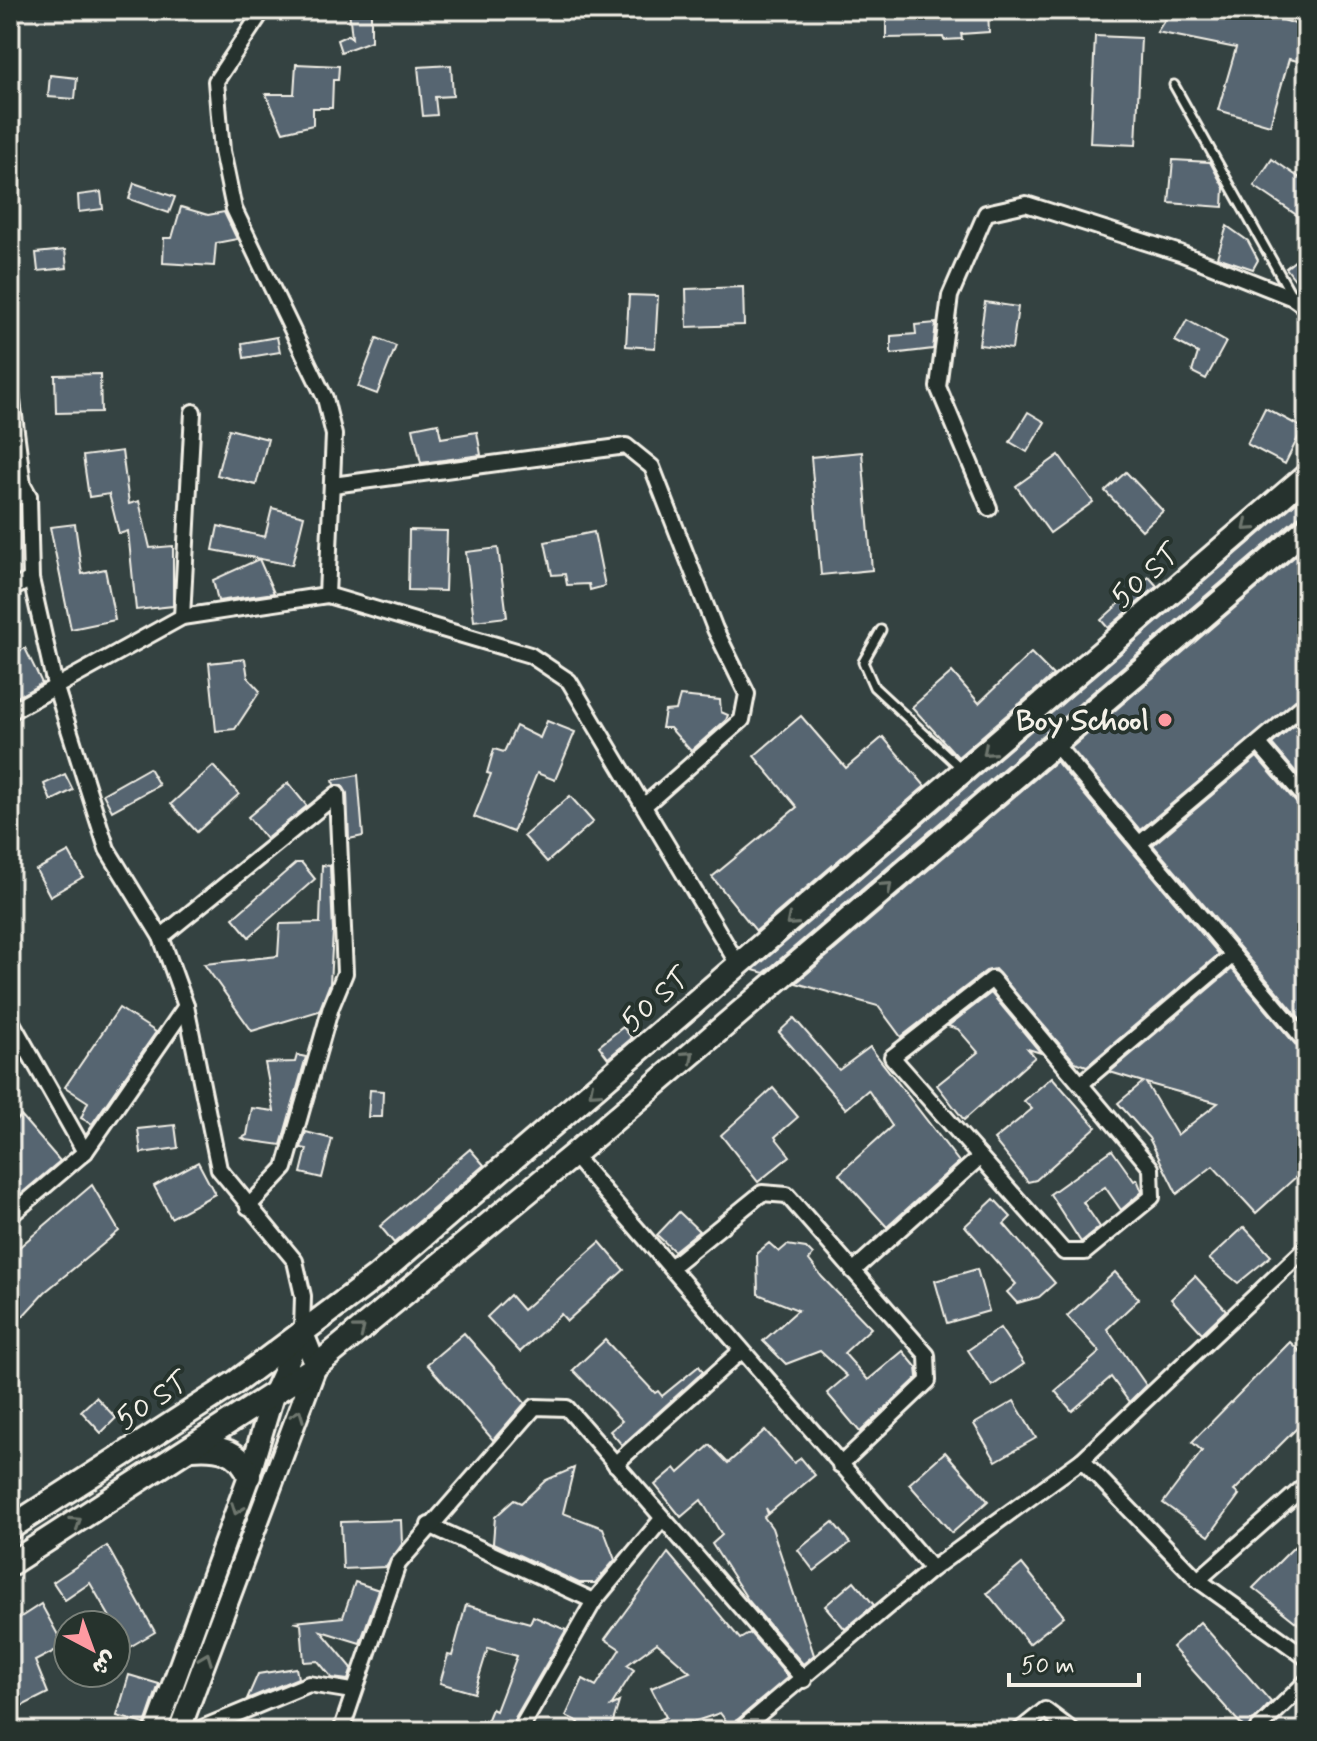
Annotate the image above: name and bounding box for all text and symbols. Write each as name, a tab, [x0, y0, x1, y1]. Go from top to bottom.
one-way arrow	[1243, 516, 1257, 531]
street label: 50 ST	[1103, 534, 1190, 617]
place label: Boy School	[1016, 702, 1149, 741]
marker: Boy School	[1156, 711, 1174, 729]
one-way arrow	[983, 741, 997, 756]
one-way arrow	[878, 882, 892, 897]
one-way arrow	[786, 911, 801, 926]
street label: 50 ST	[613, 958, 700, 1041]
one-way arrow	[680, 1051, 695, 1066]
one-way arrow	[589, 1081, 604, 1095]
one-way arrow	[351, 1325, 366, 1339]
street label: 50 ST	[109, 1362, 198, 1439]
one-way arrow	[288, 1409, 305, 1423]
one-way arrow	[231, 1501, 247, 1515]
one-way arrow	[67, 1517, 81, 1532]
north arrow	[52, 1609, 132, 1689]
scale bar	[1009, 1637, 1139, 1687]
text: ش	[85, 1644, 122, 1681]
text: 50 m	[1021, 1651, 1075, 1682]
one-way arrow	[196, 1652, 213, 1666]

